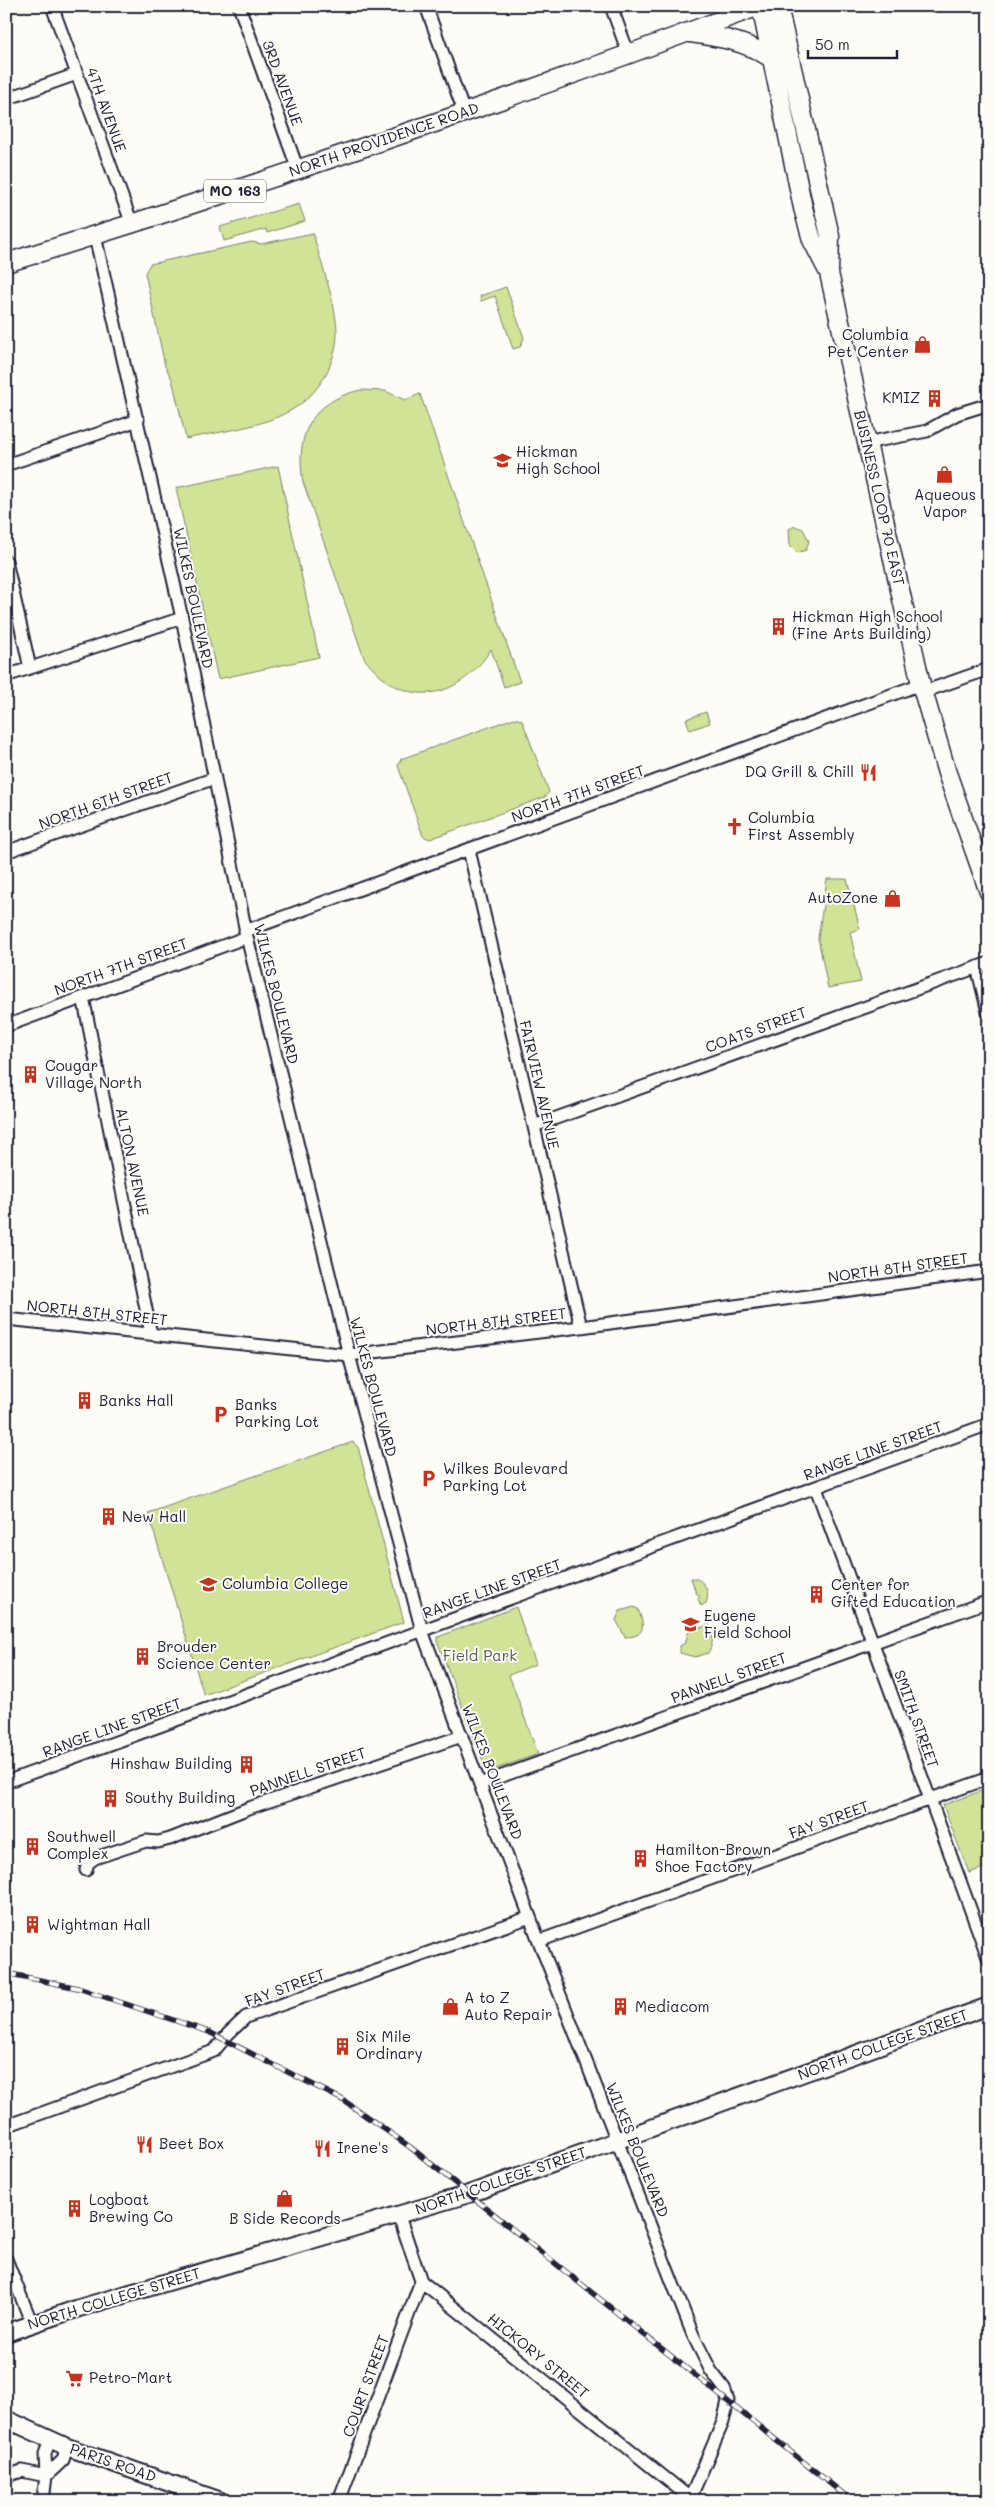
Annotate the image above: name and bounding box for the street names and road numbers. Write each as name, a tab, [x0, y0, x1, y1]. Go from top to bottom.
street label: 3RD AVENUE	[258, 37, 308, 129]
street label: 4TH AVENUE	[82, 65, 132, 155]
street label: NORTH PROVIDENCE ROAD	[286, 97, 481, 181]
road number: MO 163	[204, 180, 266, 202]
street label: BUSINESS LOOP 70 EAST	[850, 408, 910, 587]
street label: WILKES BOULEVARD	[169, 525, 219, 670]
street label: NORTH 7TH STREET	[508, 760, 647, 826]
street label: NORTH 6TH STREET	[36, 767, 175, 834]
street label: WILKES BOULEVARD	[250, 921, 304, 1066]
street label: NORTH 7TH STREET	[51, 933, 190, 999]
street label: COATS STREET	[702, 1001, 809, 1057]
street label: FAIRVIEW AVENUE	[515, 1018, 565, 1152]
street label: ALTON AVENUE	[112, 1106, 154, 1218]
street label: NORTH 8TH STREET	[827, 1247, 969, 1287]
street label: NORTH 8TH STREET	[26, 1295, 168, 1329]
street label: NORTH 8TH STREET	[425, 1302, 567, 1340]
street label: WILKES BOULEVARD	[346, 1315, 402, 1459]
street label: RANGE LINE STREET	[800, 1416, 945, 1485]
street label: RANGE LINE STREET	[419, 1554, 564, 1623]
street label: PANNELL STREET	[668, 1647, 789, 1707]
street label: SMITH STREET	[890, 1667, 944, 1770]
street label: RANGE LINE STREET	[39, 1693, 184, 1762]
street label: WILKES BOULEVARD	[458, 1701, 528, 1842]
street label: PANNELL STREET	[247, 1742, 368, 1800]
street label: FAY STREET	[786, 1795, 871, 1843]
street label: FAY STREET	[242, 1963, 327, 2011]
street label: NORTH COLLEGE STREET	[795, 2004, 971, 2084]
street label: WILKES BOULEVARD	[602, 2079, 674, 2220]
street label: NORTH COLLEGE STREET	[412, 2141, 589, 2219]
street label: NORTH COLLEGE STREET	[25, 2262, 203, 2334]
street label: HICKORY STREET	[484, 2308, 594, 2402]
street label: COURT STREET	[337, 2332, 393, 2440]
street label: PARIS ROAD	[68, 2438, 159, 2486]

